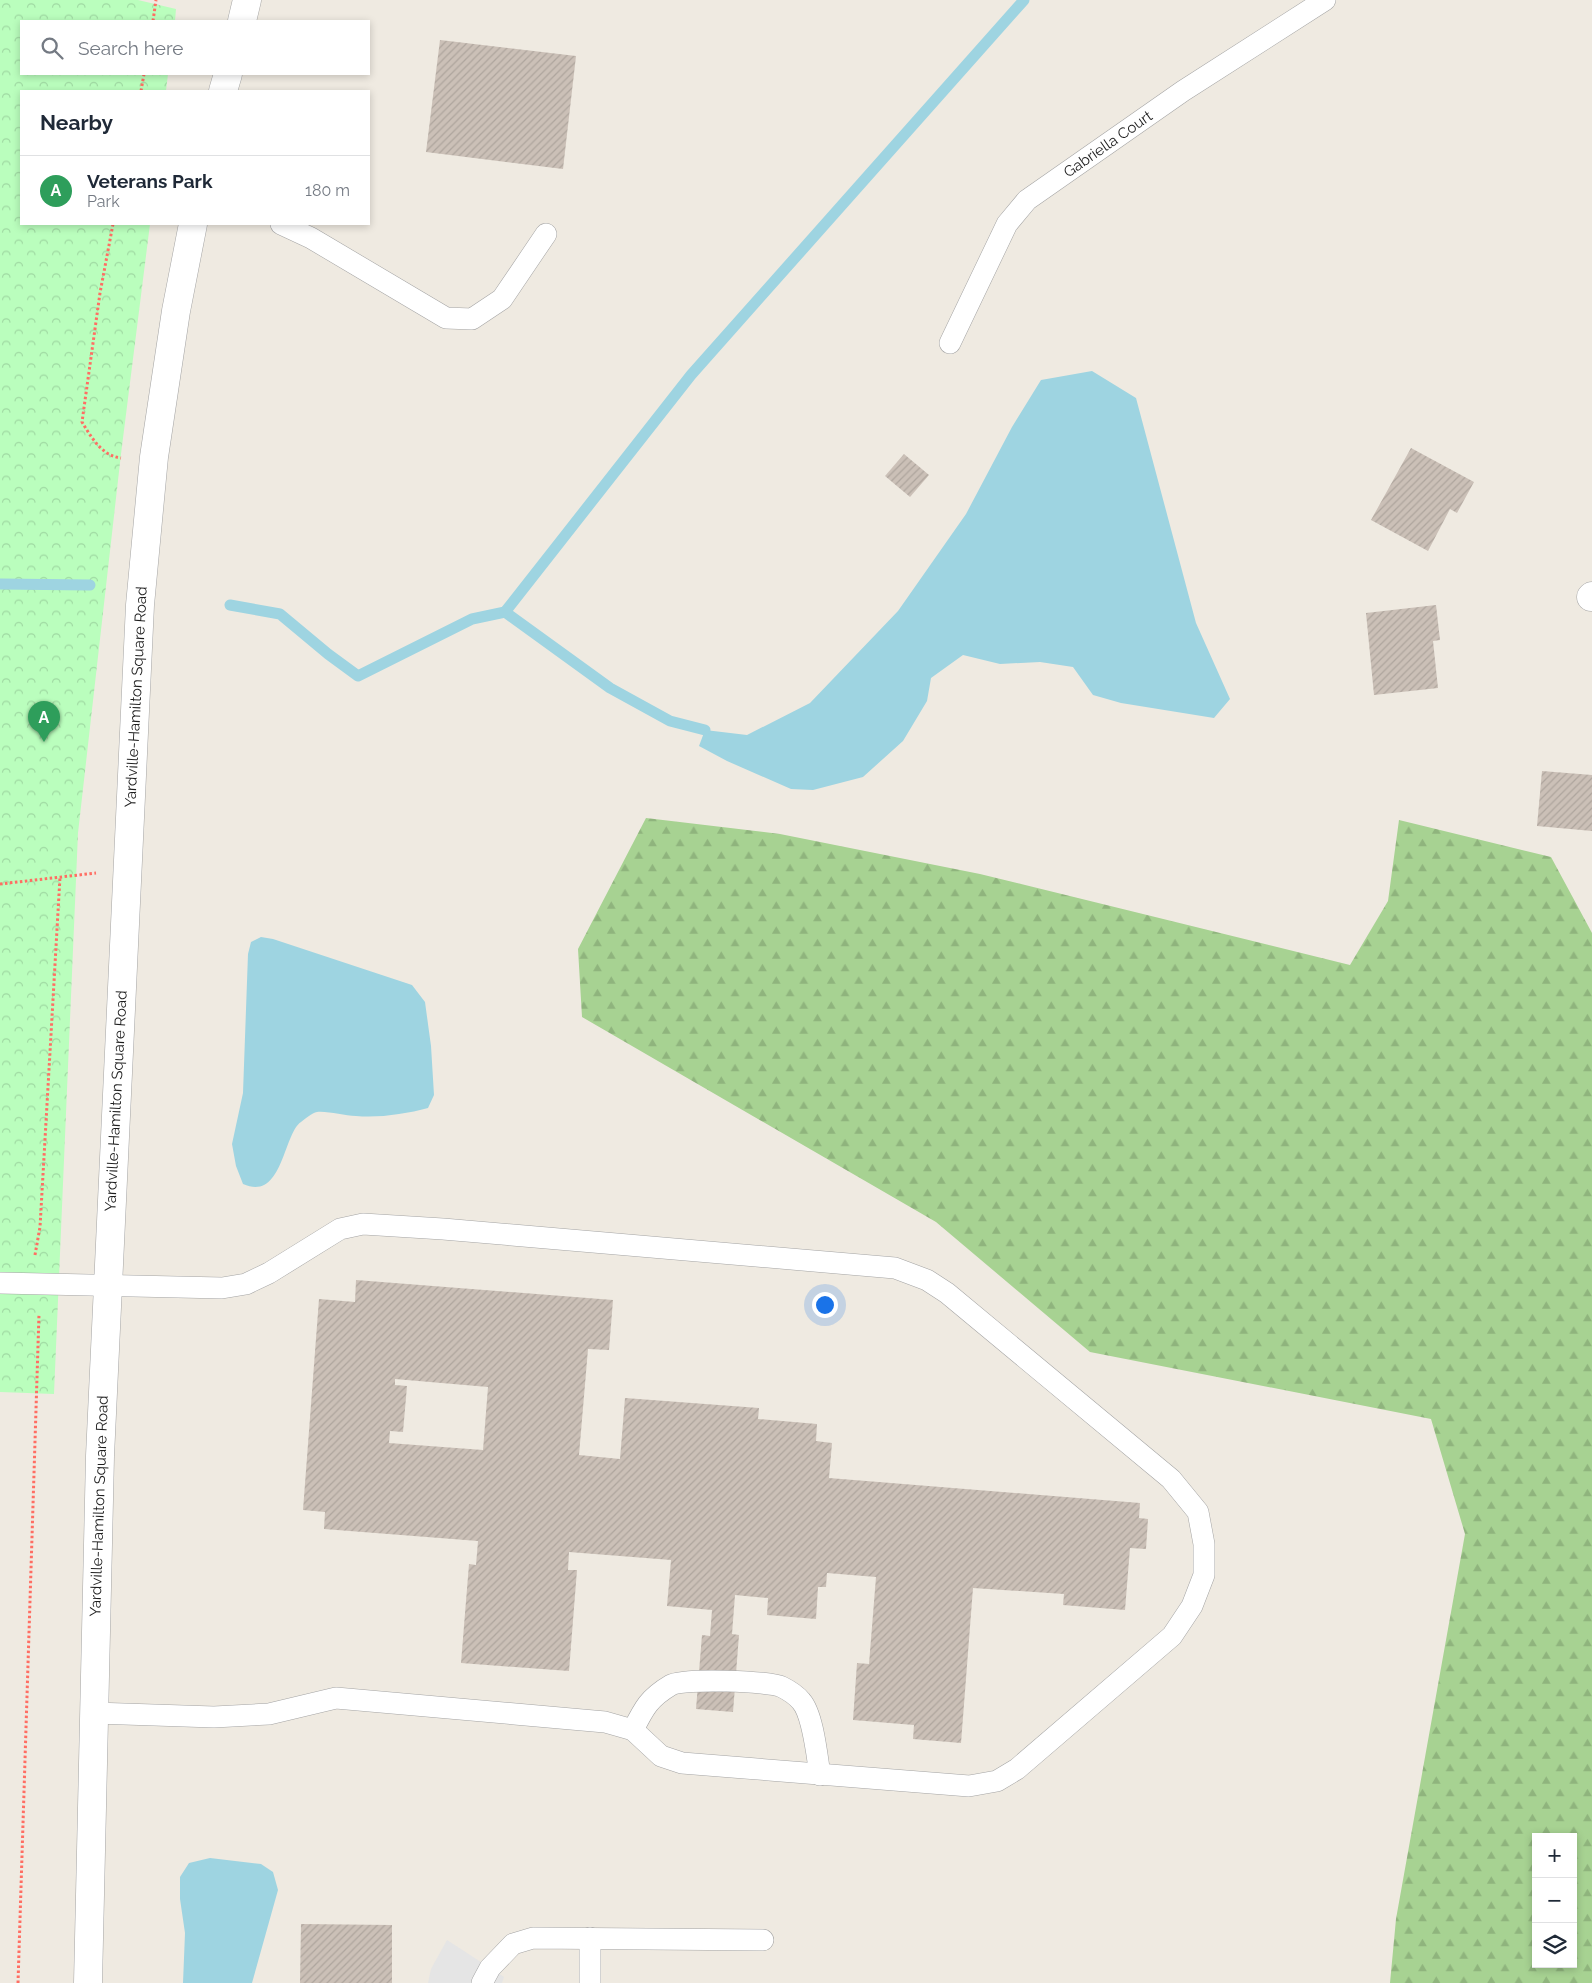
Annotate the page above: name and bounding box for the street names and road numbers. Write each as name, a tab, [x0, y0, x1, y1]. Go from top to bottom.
street label: Gabriella Court	[1060, 107, 1156, 181]
street label: Yardville-Hamilton Square Road	[121, 586, 151, 808]
street label: Yardville-Hamilton Square Road	[101, 990, 131, 1212]
street label: Yardville-Hamilton Square Road	[86, 1395, 112, 1617]

